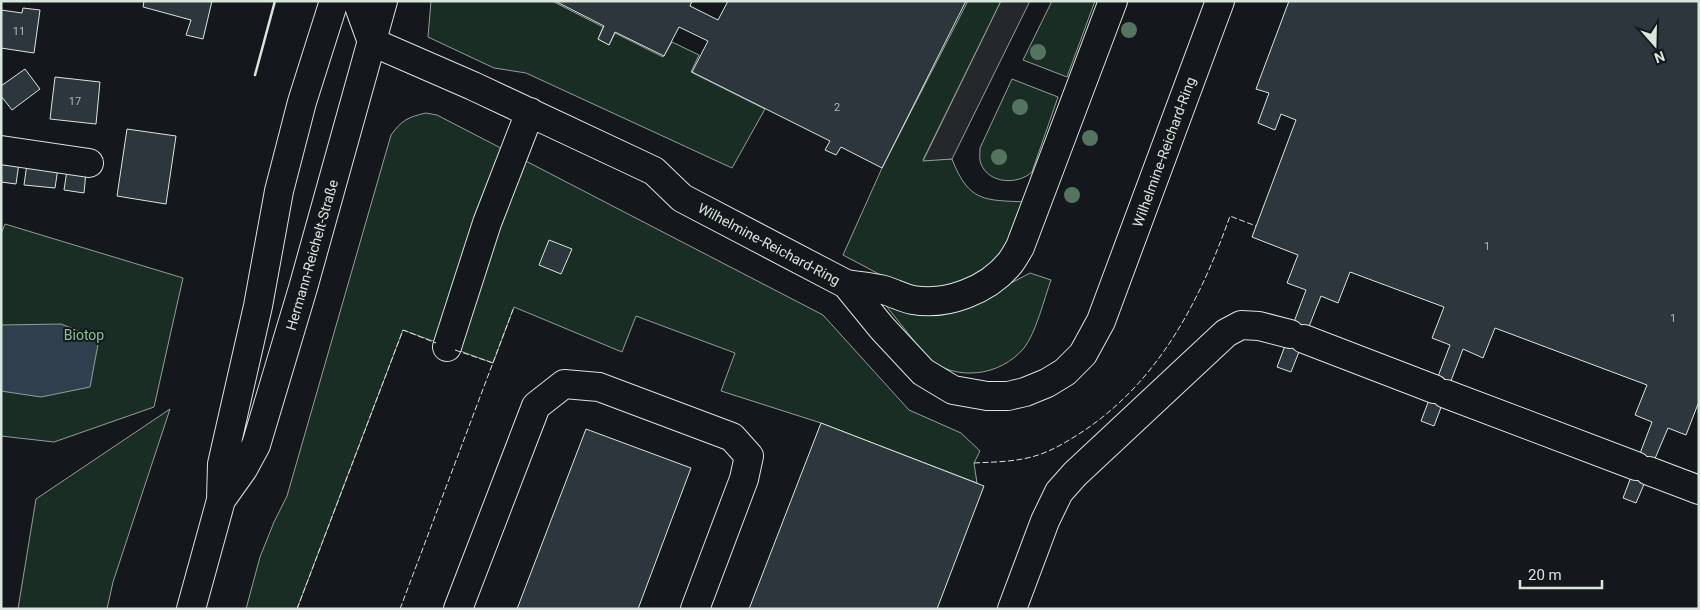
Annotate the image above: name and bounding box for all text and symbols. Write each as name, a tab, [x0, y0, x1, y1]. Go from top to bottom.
north arrow	[1630, 20, 1680, 70]
house number: 11	[13, 25, 25, 38]
text: N	[1652, 48, 1667, 66]
street label: Wilhelmine-Reichard-Ring	[1129, 75, 1199, 229]
house number: 17	[69, 95, 81, 108]
house number: 2	[834, 101, 840, 114]
street label: Hermann-Reichelt-Straße	[283, 178, 341, 332]
street label: Wilhelmine-Reichard-Ring	[695, 200, 843, 288]
house number: 1	[1484, 240, 1490, 253]
house number: 1	[1670, 312, 1676, 325]
park label: Biotop	[64, 327, 104, 343]
scale bar	[1520, 558, 1602, 590]
text: 20 m	[1528, 566, 1562, 584]

